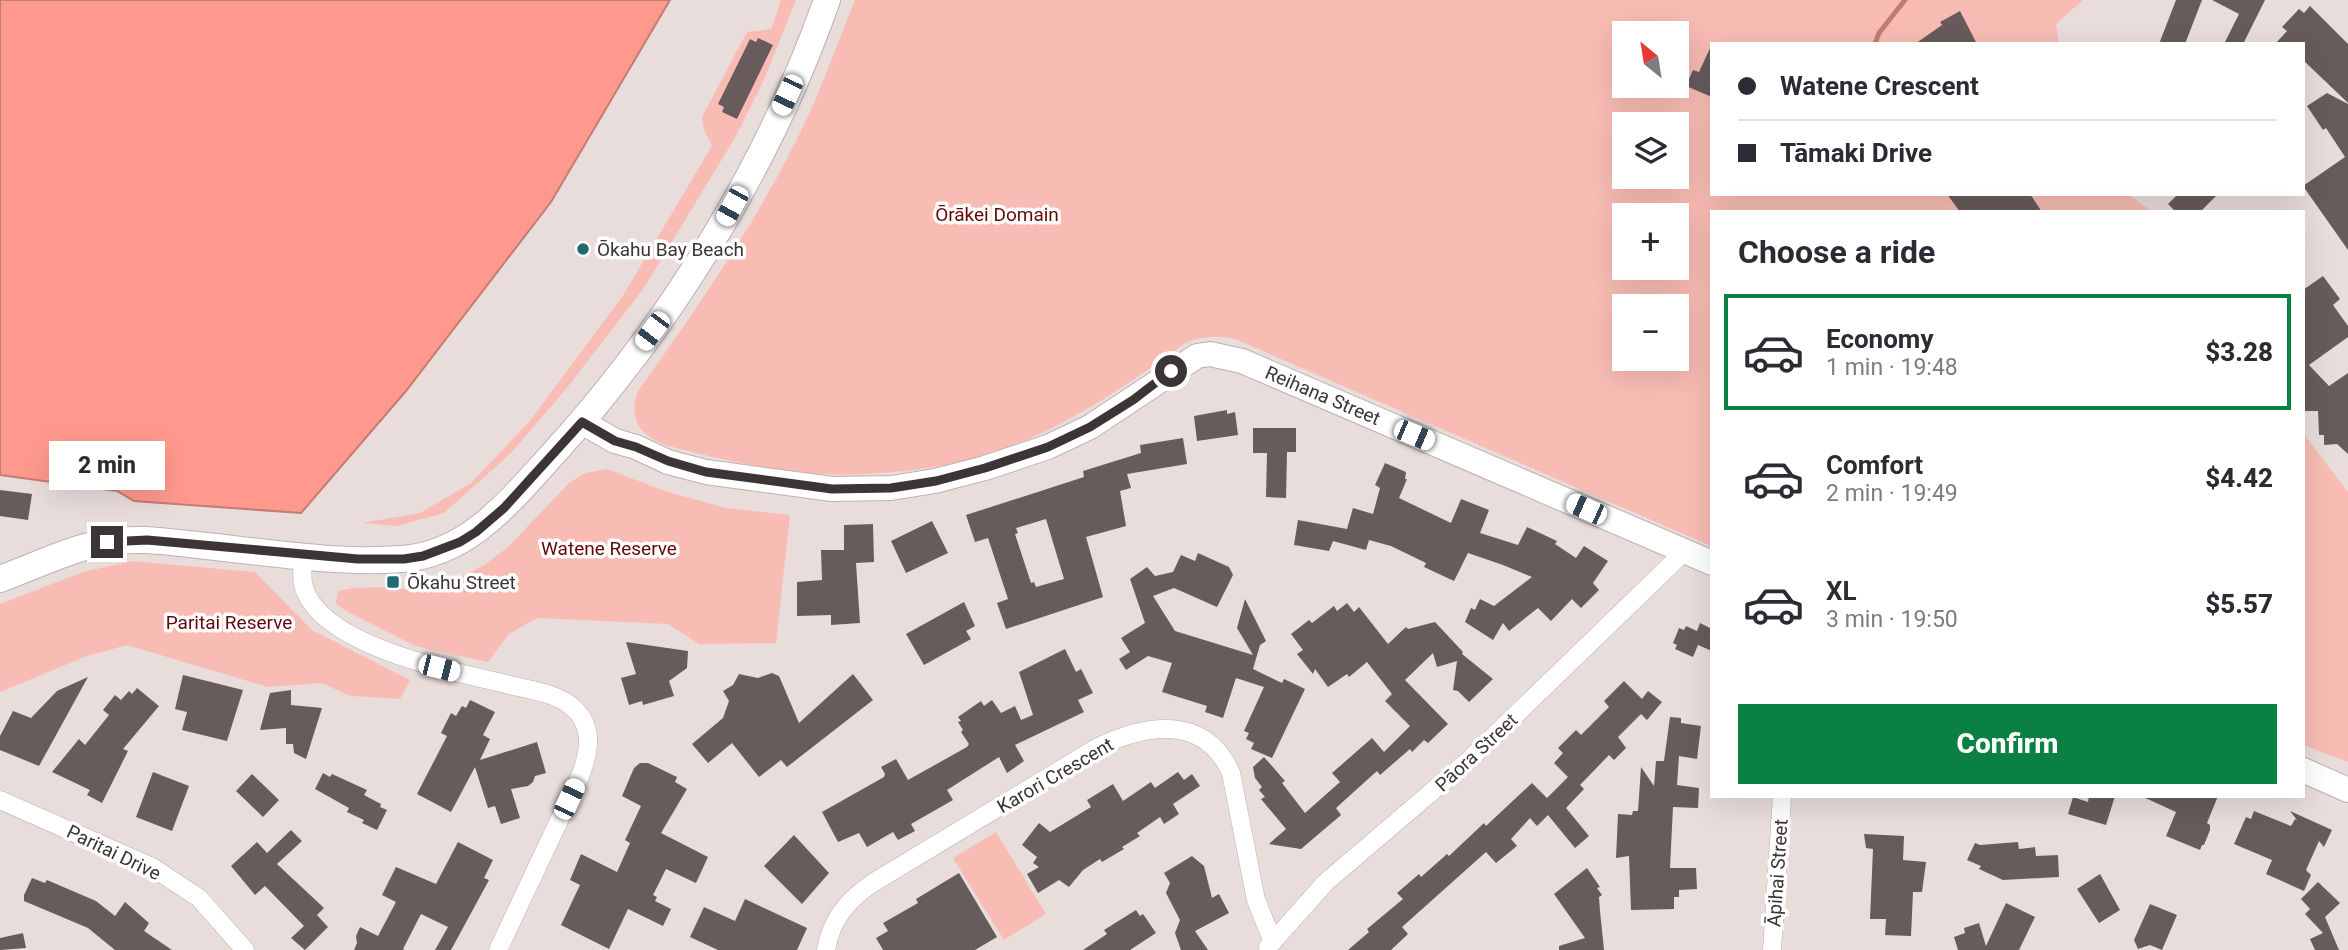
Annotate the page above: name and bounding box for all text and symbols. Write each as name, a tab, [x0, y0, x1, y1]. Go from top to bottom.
north arrow	[1612, 21, 1689, 98]
map controls	[1612, 21, 1689, 371]
text: Watene Crescent	[1780, 71, 1979, 101]
car	[769, 72, 806, 118]
button: layers	[1612, 112, 1689, 189]
text: Tāmaki Drive	[1780, 138, 1932, 168]
car	[713, 183, 752, 229]
park label: Ōrākei Domain	[935, 203, 1059, 226]
button: +	[1612, 203, 1689, 280]
text: Choose a ride	[1738, 233, 1935, 271]
place label: Ōkahu Bay Beach	[597, 238, 744, 261]
marker: Ōkahu Bay Beach	[575, 241, 591, 257]
button: −	[1612, 294, 1689, 371]
car	[631, 308, 674, 354]
icon: car	[1742, 321, 1805, 384]
text: Economy	[1826, 324, 1933, 354]
text: $3.28	[2205, 337, 2273, 367]
text: 1 min · 19:48	[1826, 354, 1958, 381]
route start	[1155, 355, 1187, 387]
street label: Reihana Street	[1262, 361, 1384, 430]
car	[1391, 417, 1438, 453]
callout: 2 min	[49, 440, 165, 490]
icon: car	[1742, 447, 1805, 510]
text: Comfort	[1826, 450, 1923, 480]
text: 2 min	[78, 452, 136, 479]
text: $4.42	[2205, 463, 2273, 493]
text: 2 min · 19:49	[1826, 480, 1958, 507]
car	[1563, 491, 1610, 527]
route end	[91, 526, 123, 558]
park label: Watene Reserve	[541, 537, 677, 560]
place label: Ōkahu Street	[407, 571, 516, 594]
icon: car	[1742, 573, 1805, 636]
marker: Ōkahu Street	[385, 574, 401, 590]
text: XL	[1826, 576, 1857, 606]
text: $5.57	[2205, 589, 2273, 619]
text: 3 min · 19:50	[1826, 606, 1958, 633]
park label: Paritai Reserve	[166, 611, 292, 634]
car	[417, 653, 462, 683]
button: Confirm	[1738, 704, 2277, 784]
street label: Pāora Street	[1430, 708, 1522, 796]
street label: Karori Crescent	[993, 733, 1117, 818]
car	[551, 776, 588, 822]
street label: Āpihai Street	[1762, 818, 1793, 928]
street label: Paritai Drive	[63, 820, 165, 885]

